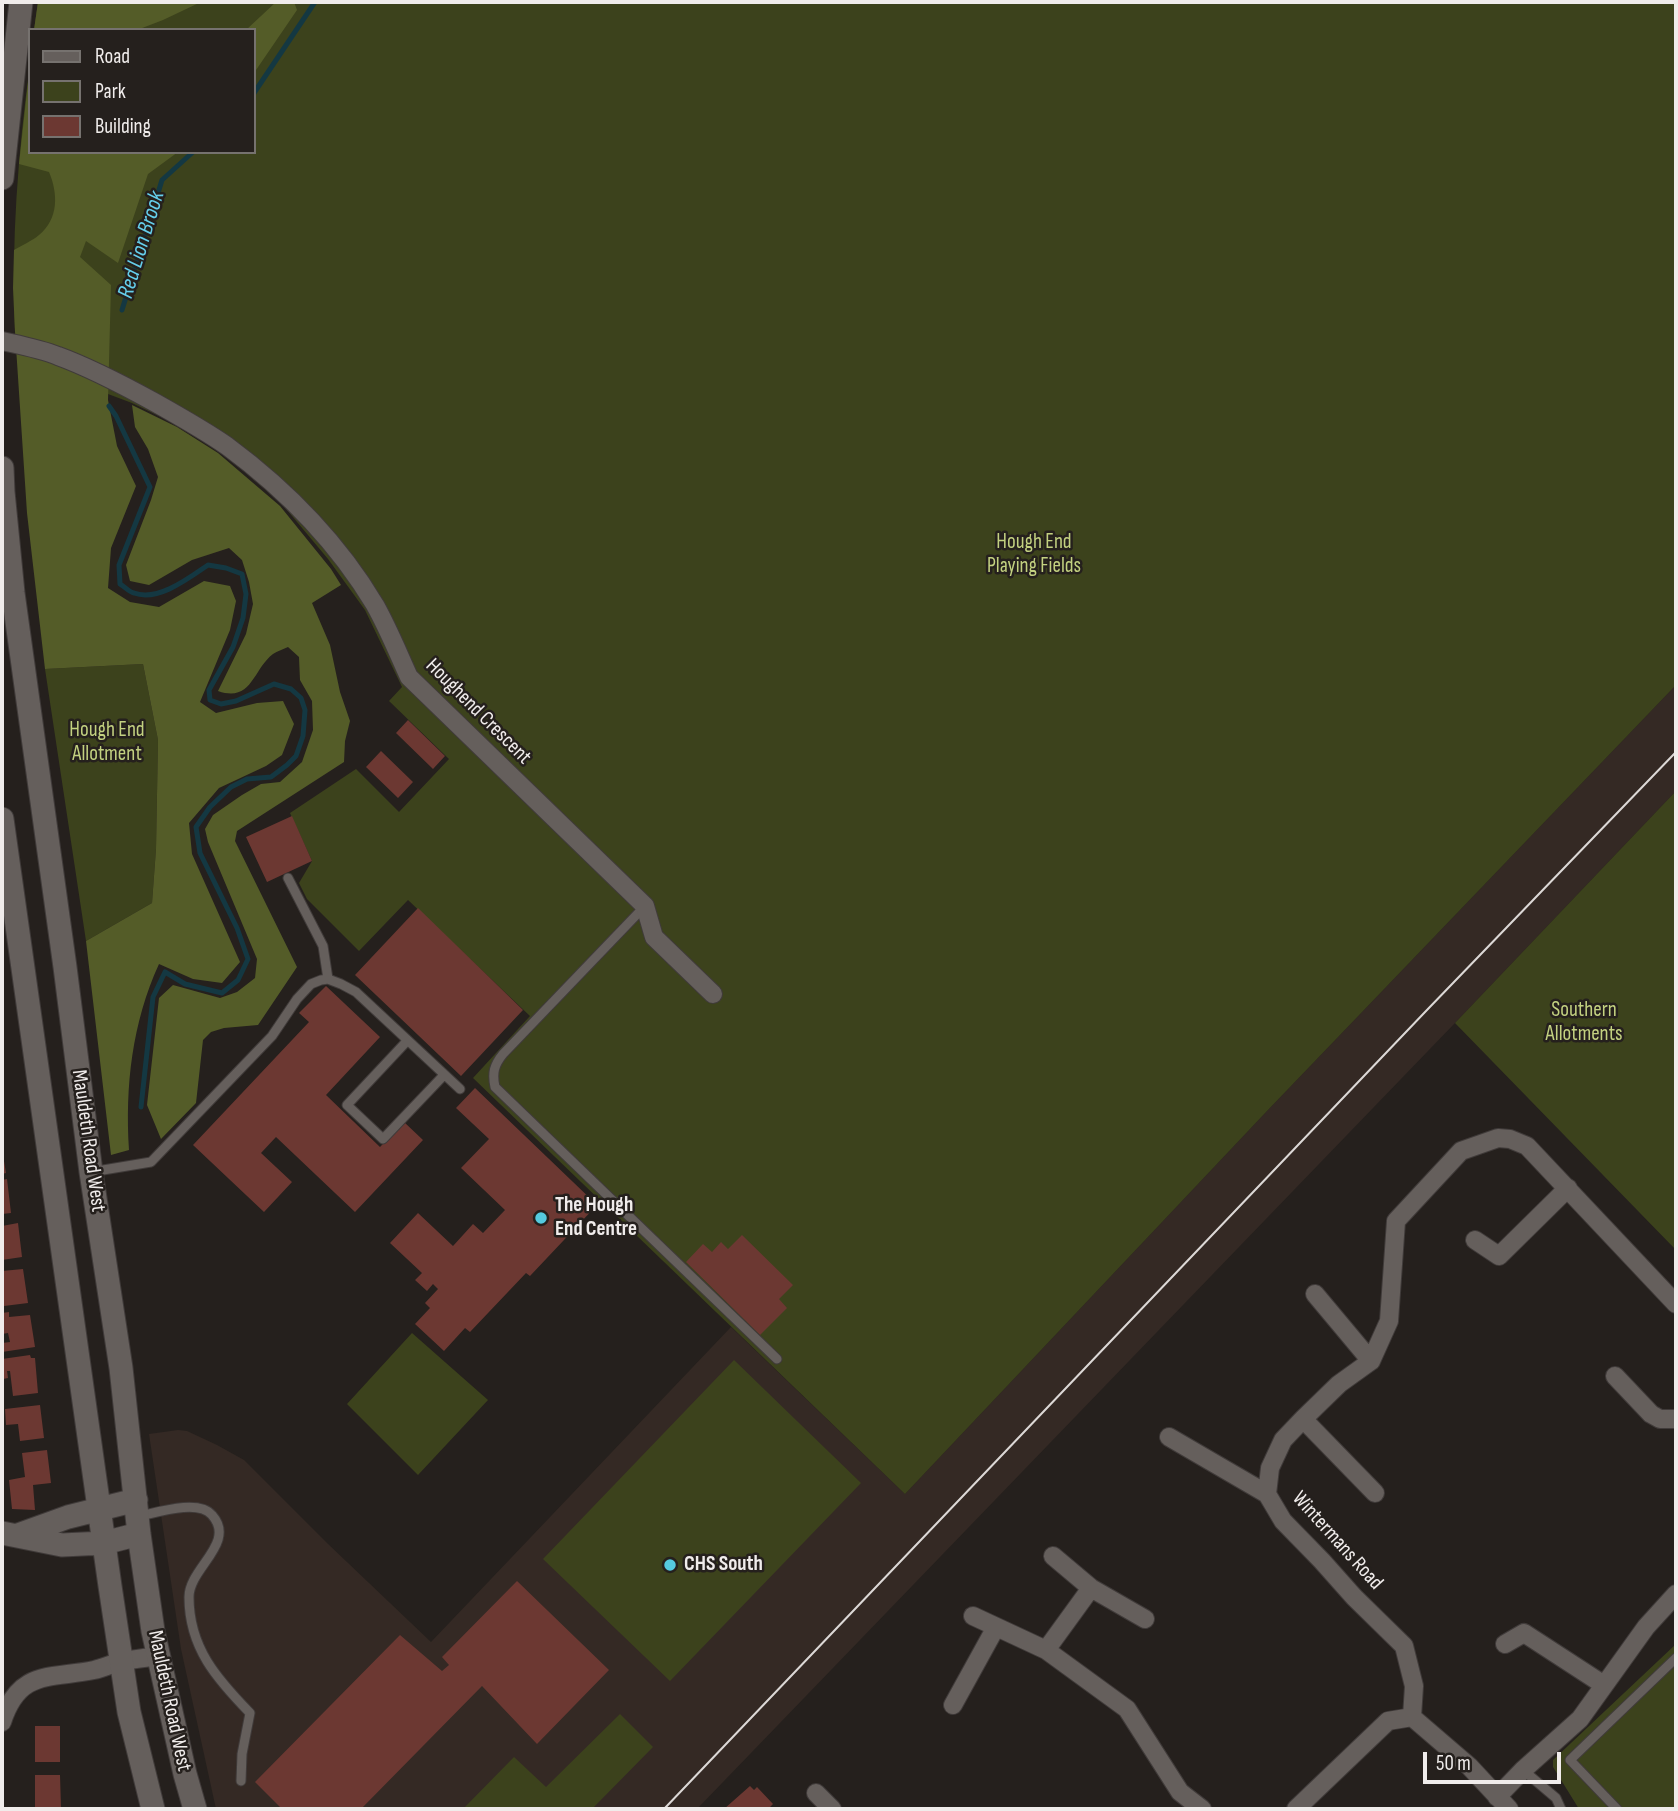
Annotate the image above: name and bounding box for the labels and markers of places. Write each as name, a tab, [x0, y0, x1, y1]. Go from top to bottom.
place label: The Hough End Centre	[555, 1193, 637, 1243]
marker: The Hough End Centre	[533, 1210, 549, 1226]
place label: CHS South	[684, 1552, 763, 1578]
marker: CHS South	[662, 1557, 678, 1573]

